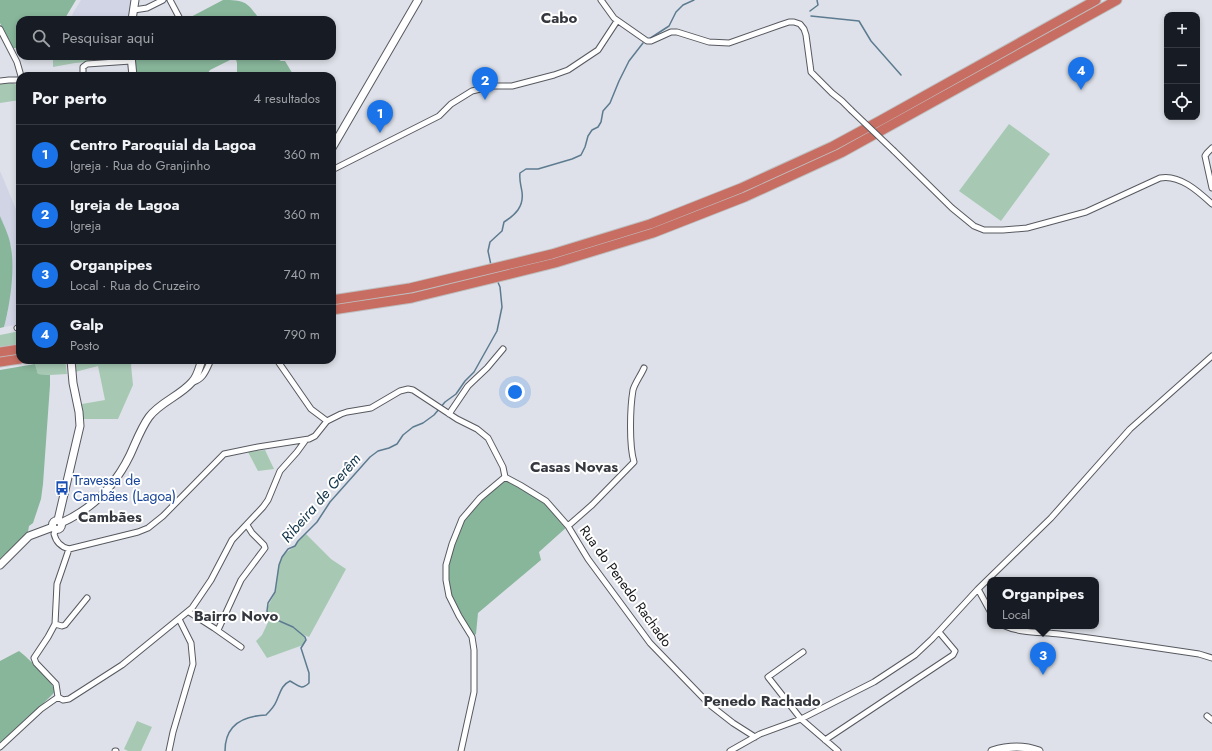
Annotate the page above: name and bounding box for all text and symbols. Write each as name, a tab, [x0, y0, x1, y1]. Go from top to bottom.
district label: Cabo	[541, 7, 577, 29]
map controls	[1164, 12, 1200, 120]
button: +	[1164, 12, 1200, 48]
search box	[16, 16, 336, 60]
icon: search	[30, 27, 52, 49]
text: Pesquisar aqui	[62, 27, 154, 49]
button: −	[1164, 48, 1200, 84]
pin: 4	[1068, 57, 1094, 90]
pin: 2	[472, 67, 498, 100]
button: locate	[1164, 84, 1200, 120]
text: Por perto	[32, 86, 107, 110]
text: 4 resultados	[253, 89, 320, 108]
pin: 1	[367, 100, 393, 133]
text: Centro Paroquial da Lagoa	[70, 134, 256, 156]
text: 1	[42, 145, 48, 164]
text: 360 m	[284, 145, 320, 164]
text: Igreja · Rua do Granjinho	[70, 156, 210, 175]
text: Igreja de Lagoa	[70, 194, 180, 216]
text: 2	[41, 205, 49, 224]
text: 360 m	[284, 205, 320, 224]
text: Igreja	[70, 216, 101, 235]
text: Organpipes	[70, 254, 152, 276]
text: 3	[41, 265, 49, 284]
text: 740 m	[284, 265, 320, 284]
text: Local · Rua do Cruzeiro	[70, 276, 200, 295]
text: Galp	[70, 314, 104, 336]
text: 4	[40, 325, 50, 344]
text: 790 m	[284, 325, 320, 344]
text: Posto	[70, 336, 99, 355]
your location	[505, 382, 525, 402]
water label: Ribeira de Gerêm	[276, 449, 366, 547]
district label: Casas Novas	[530, 456, 618, 478]
place label: Travessa de Cambães (Lagoa)	[73, 470, 176, 506]
bus stop icon: Travessa de Cambães (Lagoa)	[54, 480, 70, 496]
district label: Cambães	[78, 506, 142, 528]
street label: Rua do Penedo Rachado	[575, 521, 677, 651]
popup	[987, 577, 1099, 629]
text: Organpipes	[1002, 583, 1084, 605]
district label: Bairro Novo	[194, 605, 278, 627]
text: Local	[1002, 605, 1030, 624]
pin: 3	[1030, 642, 1056, 675]
district label: Penedo Rachado	[703, 690, 821, 712]

